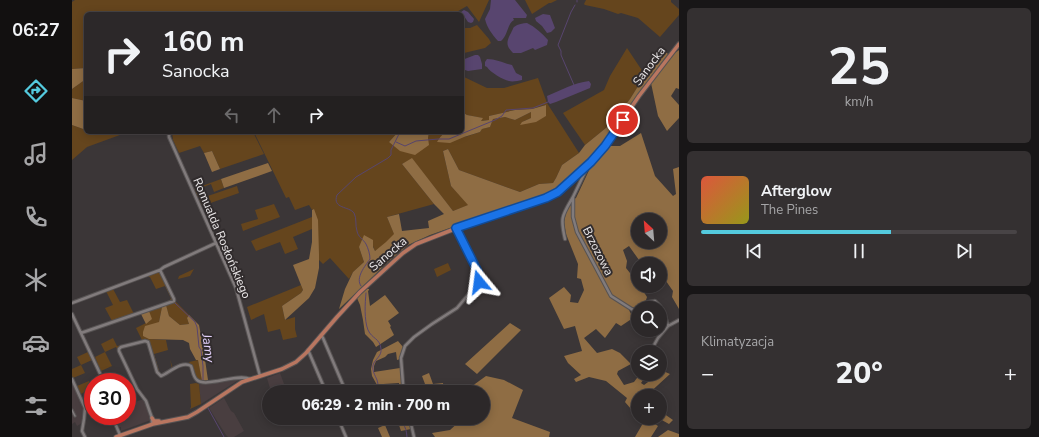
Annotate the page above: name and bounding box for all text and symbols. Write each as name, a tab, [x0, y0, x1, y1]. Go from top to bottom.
text: 06:27	[12, 18, 60, 42]
text: 160 m	[162, 23, 245, 61]
icon: right	[96, 28, 148, 80]
text: 25	[828, 31, 890, 102]
street label: Sanocka	[629, 43, 669, 89]
text: Sanocka	[162, 59, 230, 83]
icon: directions	[22, 77, 50, 105]
text: km/h	[845, 93, 873, 111]
pin	[606, 103, 640, 137]
icon: left	[221, 104, 243, 126]
icon: ahead	[263, 104, 285, 126]
icon: right	[305, 104, 327, 126]
icon: arrive	[612, 109, 634, 131]
icon: music	[22, 140, 50, 168]
street label: Romualda Rosłońskiego	[189, 175, 255, 301]
text: Afterglow	[761, 181, 832, 201]
text: The Pines	[761, 201, 818, 219]
icon: phone	[22, 203, 50, 231]
north arrow	[631, 213, 667, 249]
map controls	[631, 213, 667, 425]
street label: Brzozowa	[579, 224, 617, 278]
street label: Sanocka	[366, 233, 410, 275]
icon: previous	[743, 240, 765, 262]
icon: pause	[848, 240, 870, 262]
icon: next	[953, 240, 975, 262]
button: sound	[631, 257, 667, 293]
position arrow	[458, 261, 500, 303]
icon: climate	[22, 266, 50, 294]
button: search	[631, 301, 667, 337]
icon: car	[22, 329, 50, 357]
water label: Jamy	[197, 332, 219, 365]
text: Klimatyzacja	[701, 333, 774, 351]
button: layers	[631, 345, 667, 381]
text: 20°	[835, 353, 883, 394]
text: −	[701, 359, 714, 389]
text: +	[1004, 359, 1017, 389]
speed limit sign: 30	[84, 373, 136, 425]
button: +	[631, 389, 667, 425]
icon: filters	[22, 392, 50, 420]
text: 06:29 · 2 min · 700 m	[302, 395, 450, 415]

